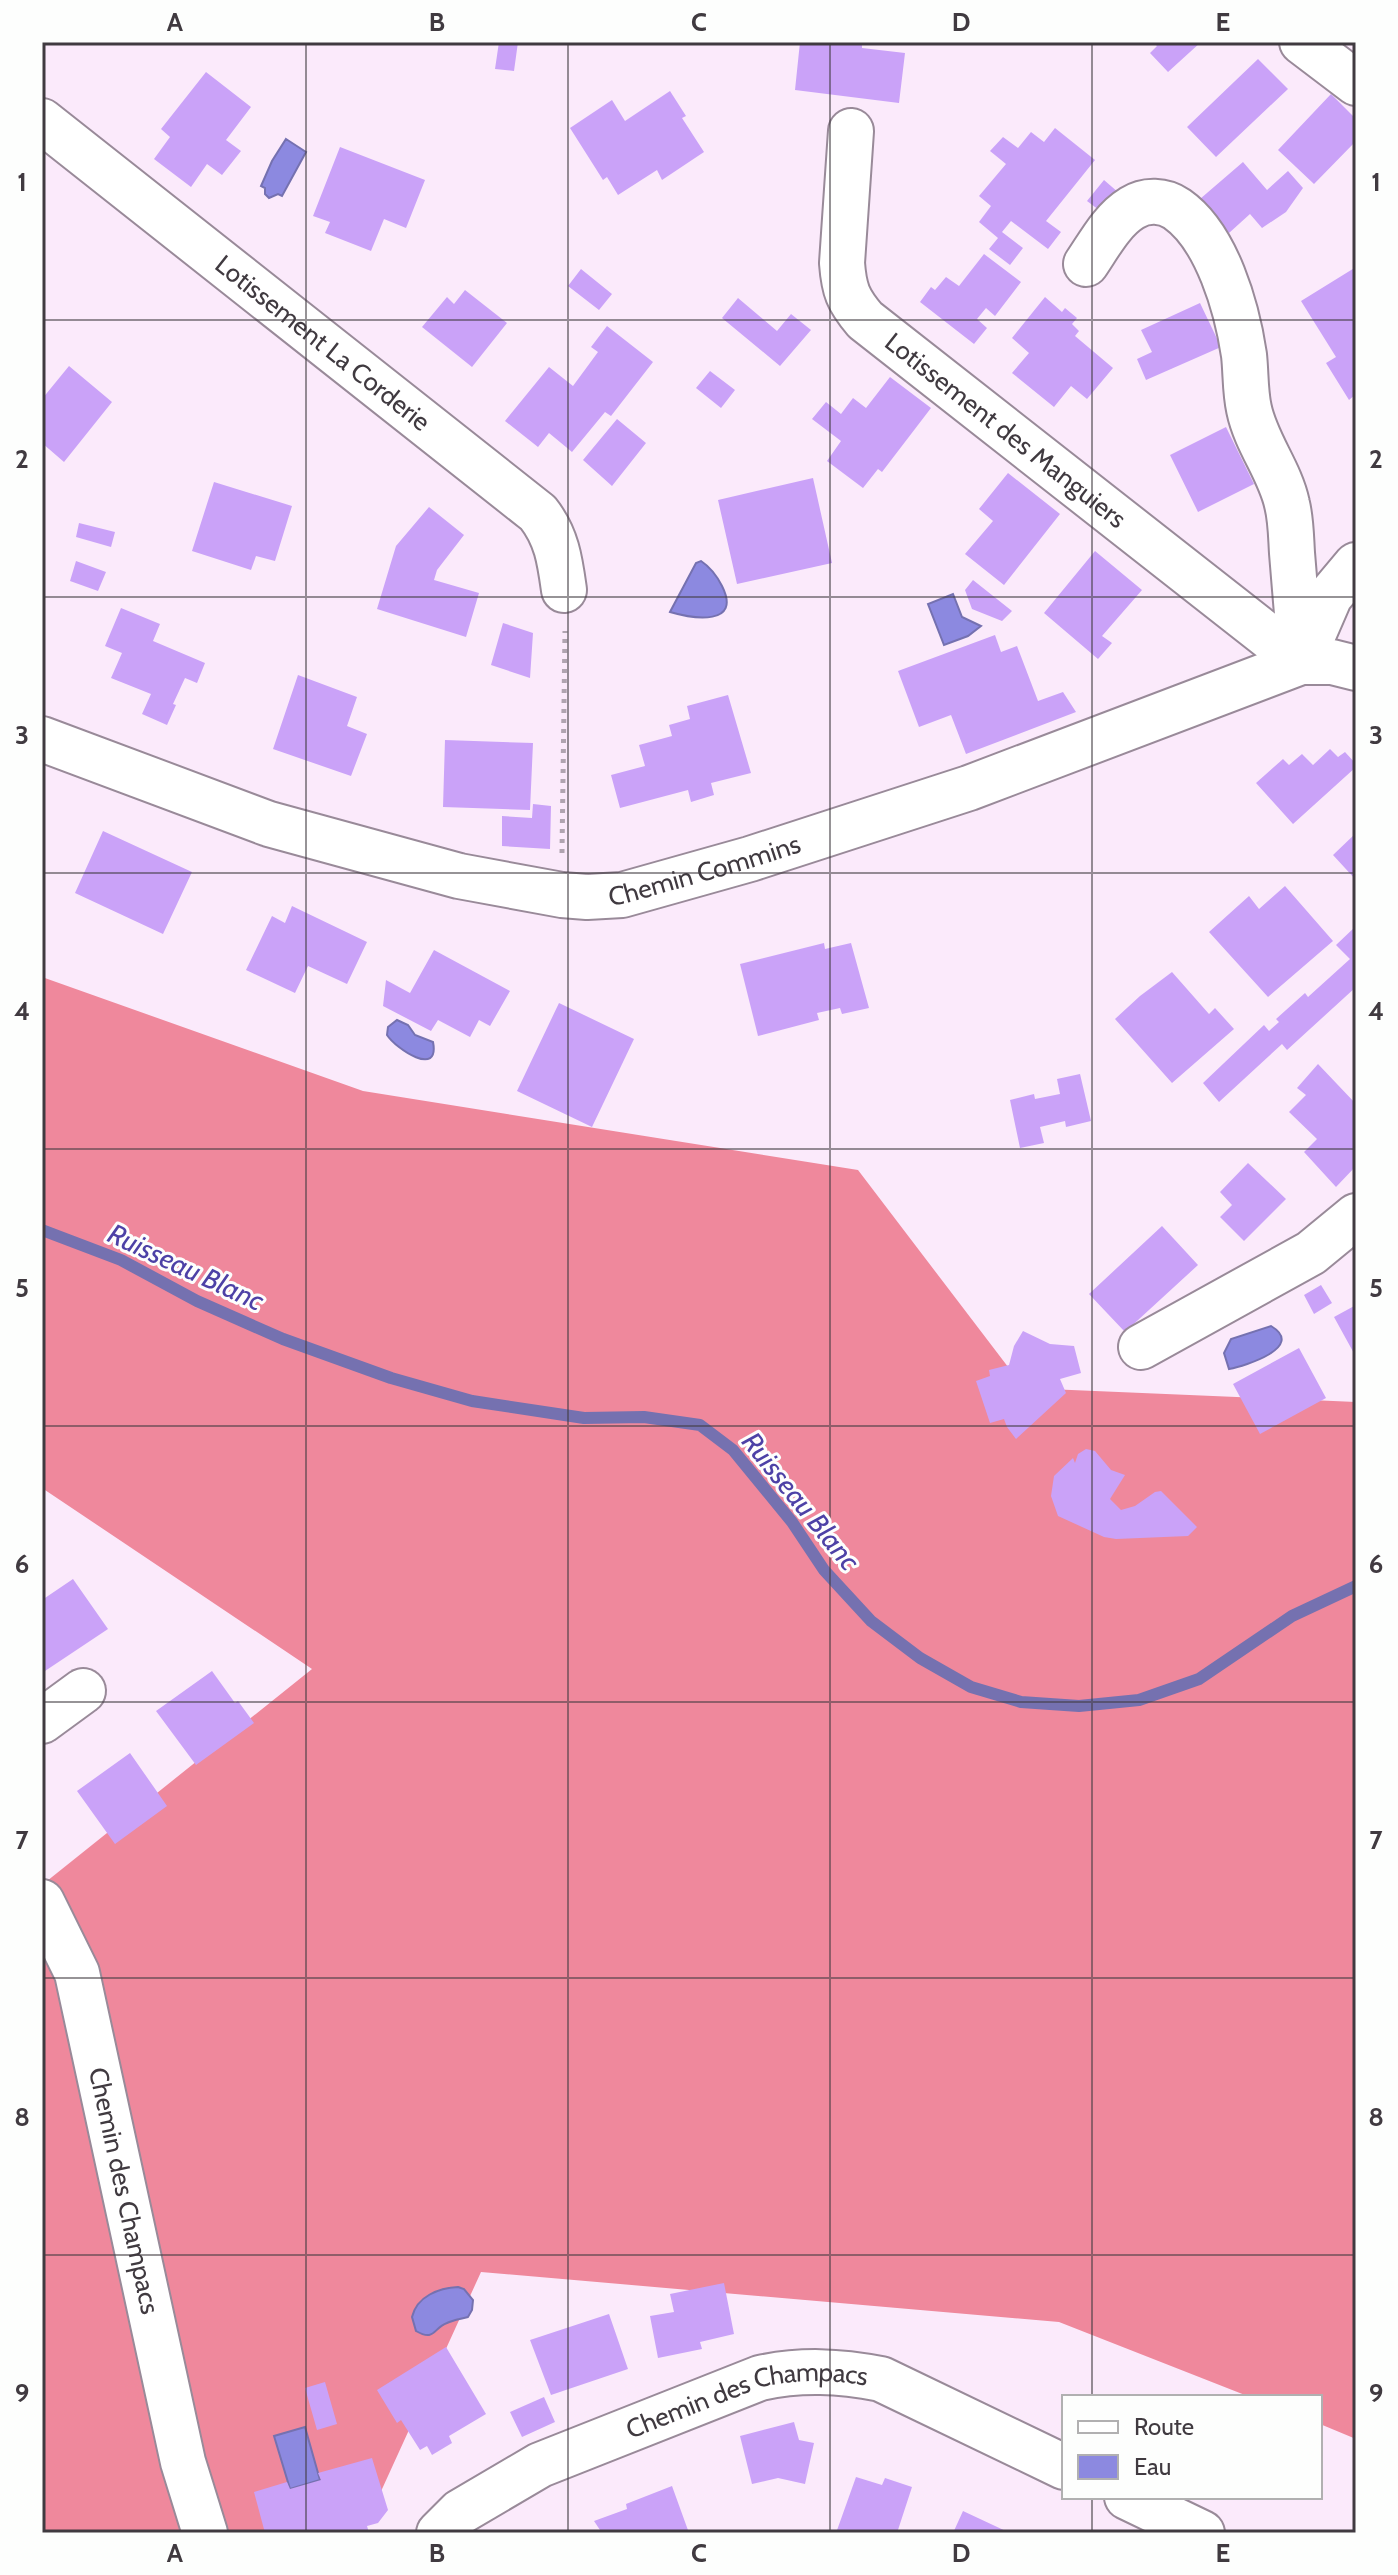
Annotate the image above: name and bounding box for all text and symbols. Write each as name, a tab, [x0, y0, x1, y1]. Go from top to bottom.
text: A	[167, 6, 184, 38]
text: B	[429, 6, 445, 38]
text: C	[691, 6, 707, 38]
text: D	[952, 6, 970, 38]
text: E	[1216, 6, 1230, 38]
text: 1	[17, 166, 27, 198]
text: 1	[1371, 166, 1381, 198]
street label: Lotissement La Corderie	[209, 248, 437, 438]
street label: Lotissement des Manguiers	[879, 326, 1133, 535]
text: 2	[15, 443, 29, 475]
text: 2	[1369, 443, 1383, 475]
text: 3	[15, 719, 29, 751]
text: 3	[1369, 719, 1383, 751]
street label: Chemin Commins	[608, 828, 805, 912]
text: 4	[14, 995, 30, 1027]
text: 4	[1368, 995, 1384, 1027]
water label: Ruisseau Blanc	[103, 1216, 270, 1318]
text: 5	[15, 1272, 29, 1304]
text: 5	[1369, 1272, 1383, 1304]
water label: Ruisseau Blanc	[735, 1425, 867, 1577]
text: 6	[15, 1548, 29, 1580]
text: 6	[1369, 1548, 1383, 1580]
text: 7	[15, 1824, 29, 1856]
text: 7	[1369, 1824, 1383, 1856]
street label: Chemin des Champacs	[82, 2064, 167, 2317]
text: 8	[14, 2101, 30, 2133]
text: 8	[1368, 2101, 1384, 2133]
street label: Chemin des Champacs	[621, 2356, 870, 2445]
text: 9	[15, 2377, 29, 2409]
text: 9	[1369, 2377, 1383, 2409]
legend	[1062, 2395, 1322, 2499]
text: Route	[1134, 2412, 1194, 2441]
text: Eau	[1134, 2452, 1171, 2481]
text: A	[167, 2537, 184, 2569]
text: B	[429, 2537, 445, 2569]
text: C	[691, 2537, 707, 2569]
text: D	[952, 2537, 970, 2569]
text: E	[1216, 2537, 1230, 2569]

